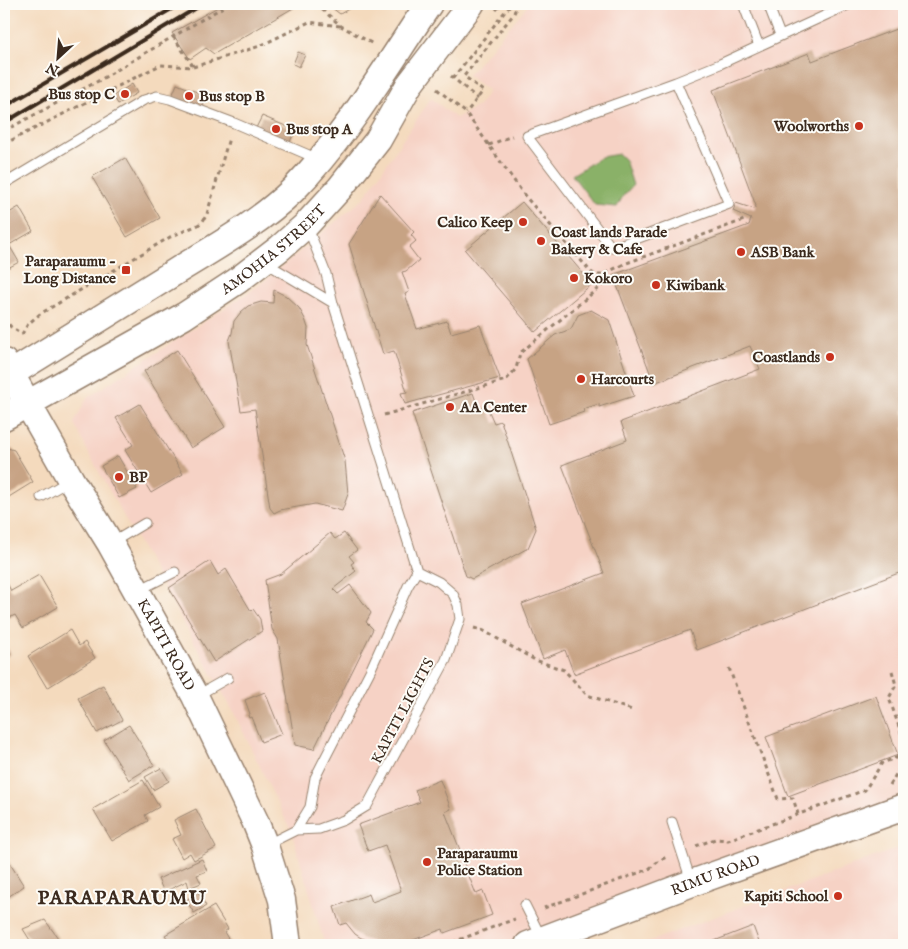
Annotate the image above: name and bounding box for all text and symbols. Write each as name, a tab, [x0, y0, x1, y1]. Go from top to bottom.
north arrow	[32, 32, 82, 82]
text: N	[43, 58, 63, 80]
place label: Bus stop C	[48, 85, 115, 104]
place label: Bus stop B	[199, 87, 265, 106]
marker: Bus stop C	[119, 88, 131, 100]
marker: Bus stop B	[183, 90, 195, 102]
place label: Woolworths	[773, 117, 850, 136]
place label: Bus stop A	[286, 120, 353, 139]
marker: Woolworths	[853, 120, 865, 132]
marker: Bus stop A	[270, 123, 282, 135]
street label: AMOHIA STREET	[216, 200, 330, 299]
place label: Calico Keep	[437, 213, 513, 232]
marker: Calico Keep	[517, 216, 529, 228]
place label: Coast lands Parade Bakery & Cafe	[551, 223, 667, 259]
marker: Coast lands Parade Bakery & Cafe	[535, 235, 547, 247]
place label: ASB Bank	[750, 243, 815, 262]
marker: ASB Bank	[735, 246, 747, 258]
place label: Paraparaumu - Long Distance	[23, 252, 116, 288]
marker: Paraparaumu - Long Distance	[120, 264, 132, 276]
place label: Kokoro	[584, 269, 632, 288]
marker: Kokoro	[568, 272, 580, 284]
place label: Kiwibank	[666, 276, 726, 295]
marker: Kiwibank	[650, 279, 662, 291]
place label: Coastlands	[752, 348, 821, 367]
marker: Coastlands	[824, 351, 836, 363]
place label: Harcourts	[591, 370, 655, 389]
marker: Harcourts	[575, 373, 587, 385]
place label: AA Center	[459, 398, 527, 417]
marker: AA Center	[444, 401, 456, 413]
place label: BP	[129, 468, 148, 487]
marker: BP	[113, 471, 125, 483]
street label: KAPITI ROAD	[133, 595, 200, 694]
street label: KAPITI LIGHTS	[367, 655, 439, 767]
place label: Paraparaumu Police Station	[437, 844, 523, 880]
street label: RIMU ROAD	[668, 850, 762, 900]
marker: Paraparaumu Police Station	[421, 856, 433, 868]
district label: PARAPARAUMU	[37, 886, 207, 911]
place label: Kapiti School	[744, 887, 829, 906]
marker: Kapiti School	[832, 890, 844, 902]

